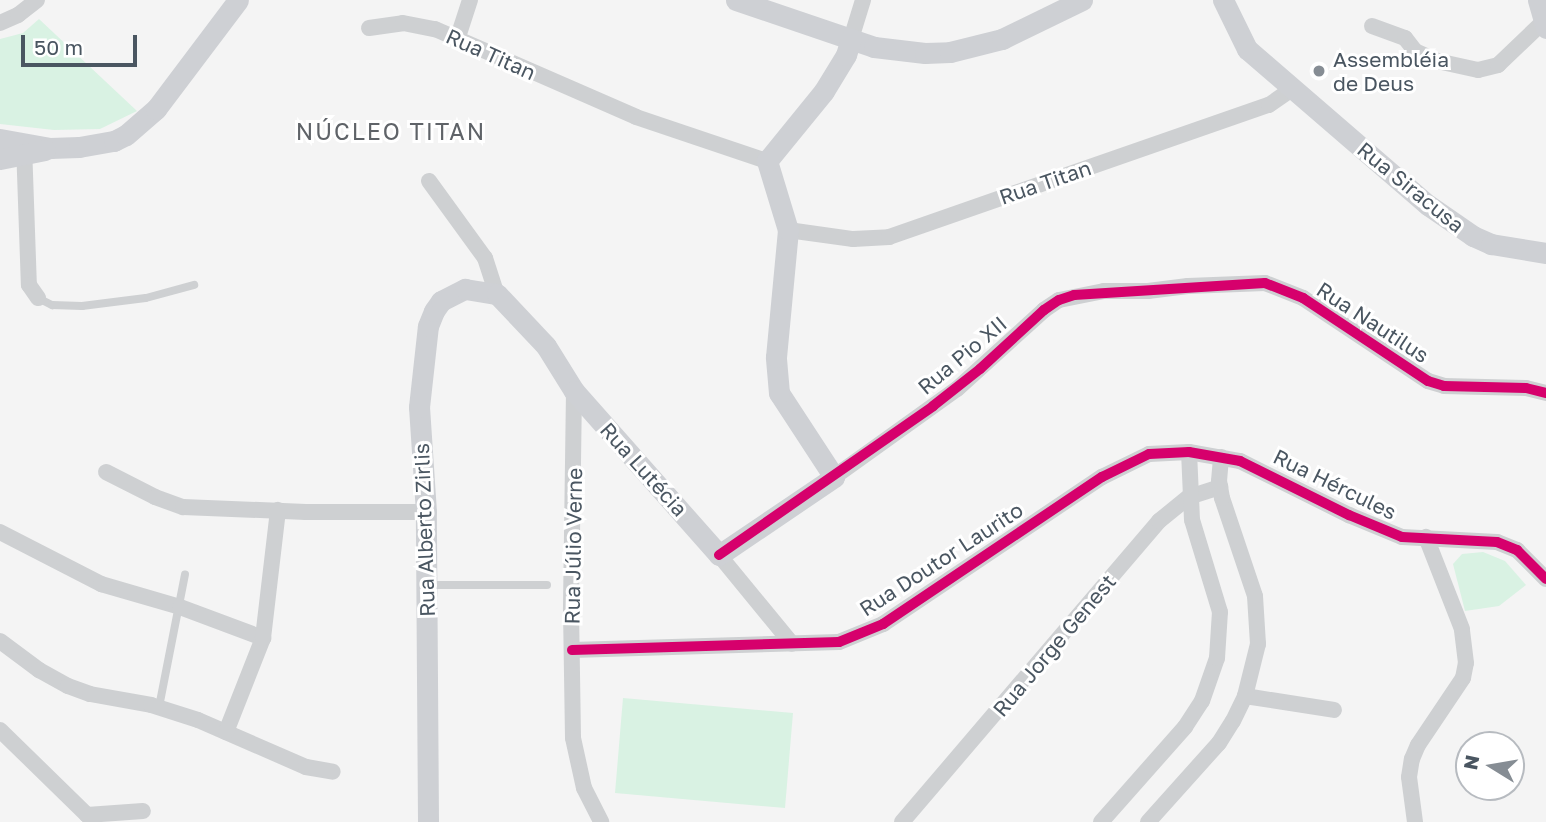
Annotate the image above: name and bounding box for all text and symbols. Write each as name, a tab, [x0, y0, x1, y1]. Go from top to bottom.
scale bar	[24, 21, 140, 65]
street label: Rua Titan	[442, 23, 540, 85]
text: 50 m	[34, 34, 83, 60]
place label: Assembléia de Deus	[1333, 46, 1449, 96]
marker: Assembléia de Deus	[1311, 63, 1327, 79]
district label: NÚCLEO TITAN	[297, 117, 485, 145]
street label: Rua Siracusa	[1353, 136, 1469, 238]
street label: Rua Titan	[996, 155, 1094, 209]
street label: Rua Nautilus	[1312, 276, 1434, 368]
street label: Rua Pio XII	[913, 311, 1011, 399]
street label: Rua Lutécia	[595, 417, 693, 521]
street label: Rua Alberto Zirlis	[408, 443, 440, 617]
street label: Rua Hércules	[1269, 443, 1401, 525]
street label: Rua Júlio Verne	[559, 468, 587, 624]
street label: Rua Doutor Laurito	[855, 497, 1027, 621]
street label: Rua Jorge Genest	[987, 569, 1121, 721]
north arrow	[1455, 731, 1525, 801]
text: N	[1458, 753, 1484, 772]

